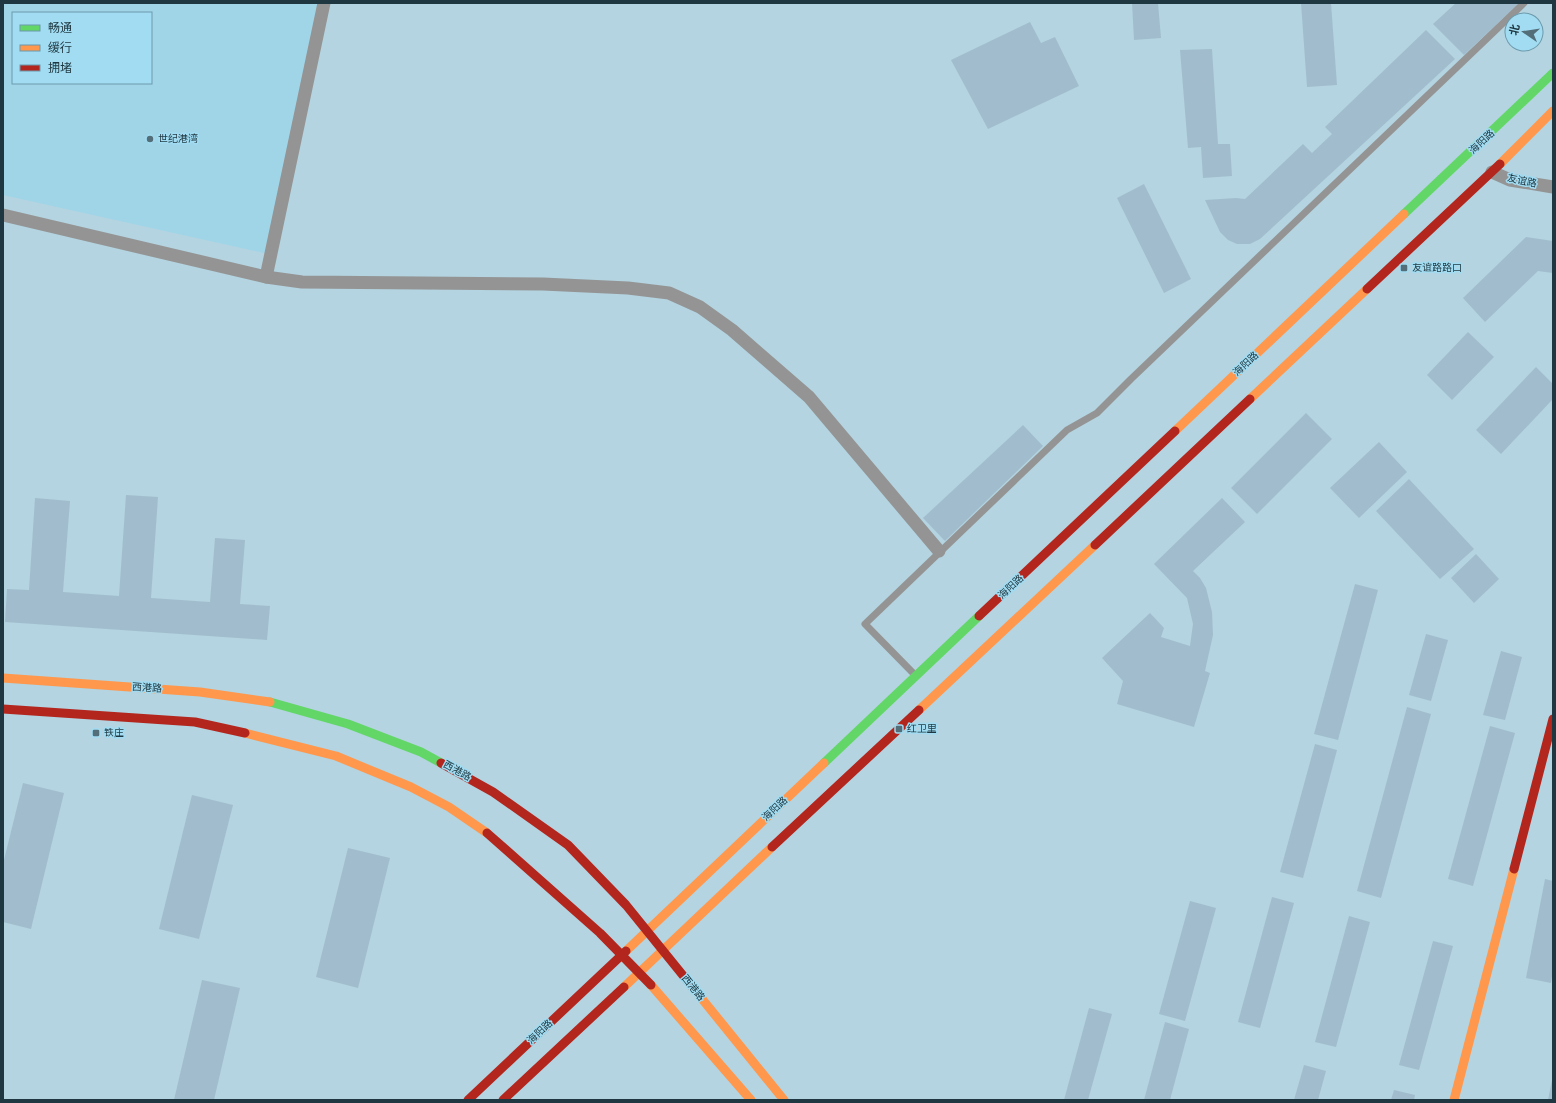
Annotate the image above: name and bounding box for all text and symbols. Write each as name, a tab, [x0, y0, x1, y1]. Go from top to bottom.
legend	[12, 12, 152, 84]
north arrow	[1504, 12, 1544, 52]
text: 畅通	[48, 20, 72, 36]
text: 北	[1506, 23, 1523, 37]
text: 缓行	[48, 40, 72, 56]
text: 拥堵	[48, 60, 72, 76]
street label: 海阳路	[1466, 127, 1498, 157]
place label: 世纪港湾	[158, 132, 198, 146]
marker: 世纪港湾	[145, 134, 155, 144]
street label: 友谊路	[1506, 171, 1538, 191]
place label: 友谊路路口	[1412, 261, 1462, 275]
marker: 友谊路路口	[1399, 263, 1409, 273]
street label: 海阳路	[1230, 349, 1262, 379]
street label: 海阳路	[995, 572, 1027, 602]
street label: 西港路	[132, 680, 162, 696]
place label: 红卫里	[907, 722, 937, 736]
marker: 红卫里	[894, 724, 904, 734]
place label: 铁庄	[104, 726, 124, 740]
marker: 铁庄	[91, 728, 101, 738]
street label: 西港路	[440, 758, 474, 784]
street label: 海阳路	[759, 794, 791, 824]
street label: 西港路	[678, 972, 708, 1004]
street label: 海阳路	[524, 1017, 556, 1047]

